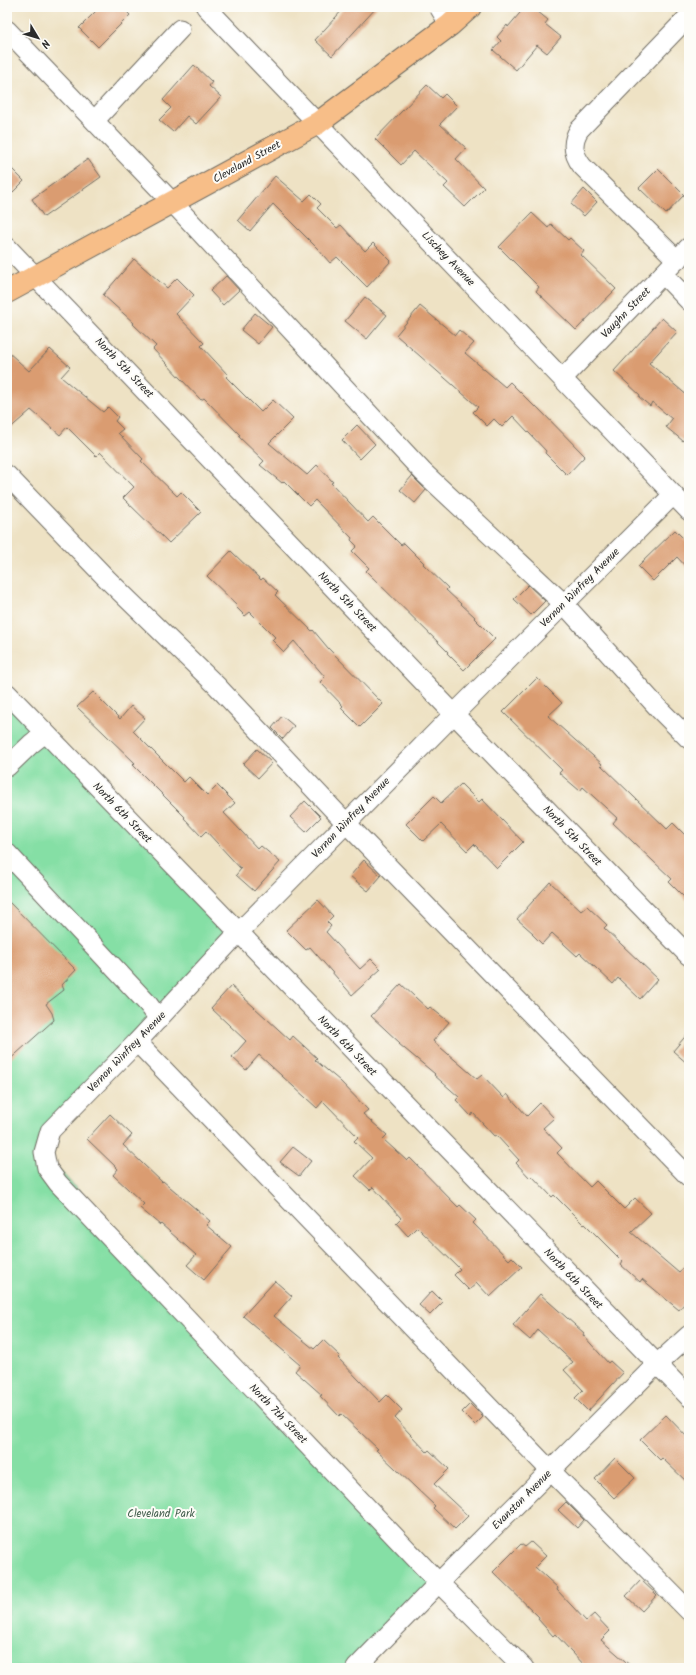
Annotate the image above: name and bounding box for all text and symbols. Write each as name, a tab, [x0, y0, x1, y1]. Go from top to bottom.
north arrow	[18, 18, 58, 58]
text: N	[36, 35, 54, 52]
street label: Cleveland Street	[210, 136, 285, 188]
street label: Lischey Avenue	[417, 227, 479, 291]
street label: Vaughn Street	[597, 283, 656, 343]
street label: North 5th Street	[90, 333, 158, 403]
street label: Vernon Winfrey Avenue	[536, 544, 624, 632]
street label: North 5th Street	[313, 567, 381, 637]
street label: Vernon Winfrey Avenue	[307, 773, 395, 863]
street label: North 6th Street	[88, 778, 156, 848]
street label: North 5th Street	[538, 801, 606, 871]
street label: Vernon Winfrey Avenue	[83, 1007, 171, 1097]
street label: North 6th Street	[313, 1011, 381, 1081]
street label: North 6th Street	[539, 1244, 607, 1314]
street label: North 7th Street	[244, 1380, 312, 1449]
street label: Evanston Avenue	[488, 1466, 556, 1534]
park label: Cleveland Park	[127, 1505, 196, 1523]

